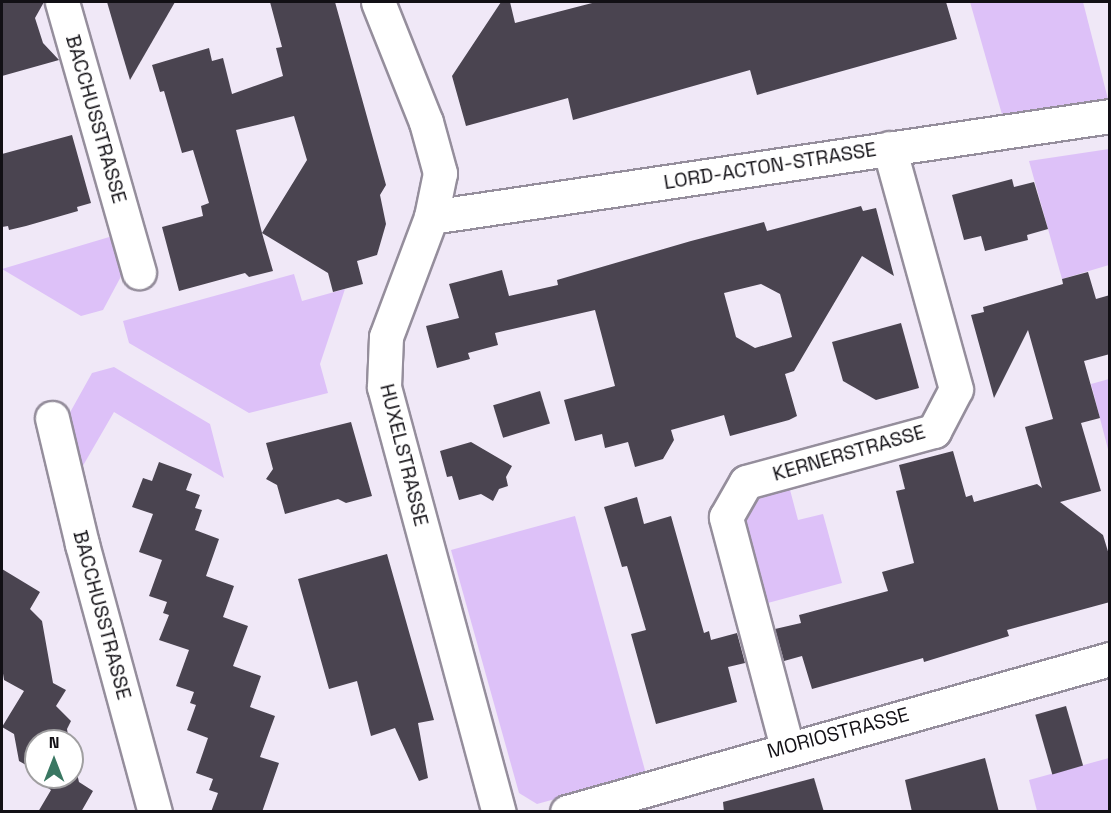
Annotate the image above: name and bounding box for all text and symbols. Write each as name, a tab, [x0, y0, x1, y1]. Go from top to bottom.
street label: BACCHUSSTRASSE	[60, 32, 132, 206]
street label: LORD-ACTON-STRASSE	[662, 137, 878, 195]
street label: HUXELSTRASSE	[375, 381, 433, 529]
street label: KERNERSTRASSE	[770, 420, 928, 486]
street label: BACCHUSSTRASSE	[68, 528, 136, 702]
street label: MORIOSTRASSE	[764, 703, 912, 763]
north arrow	[24, 729, 84, 789]
text: N	[49, 732, 59, 753]

